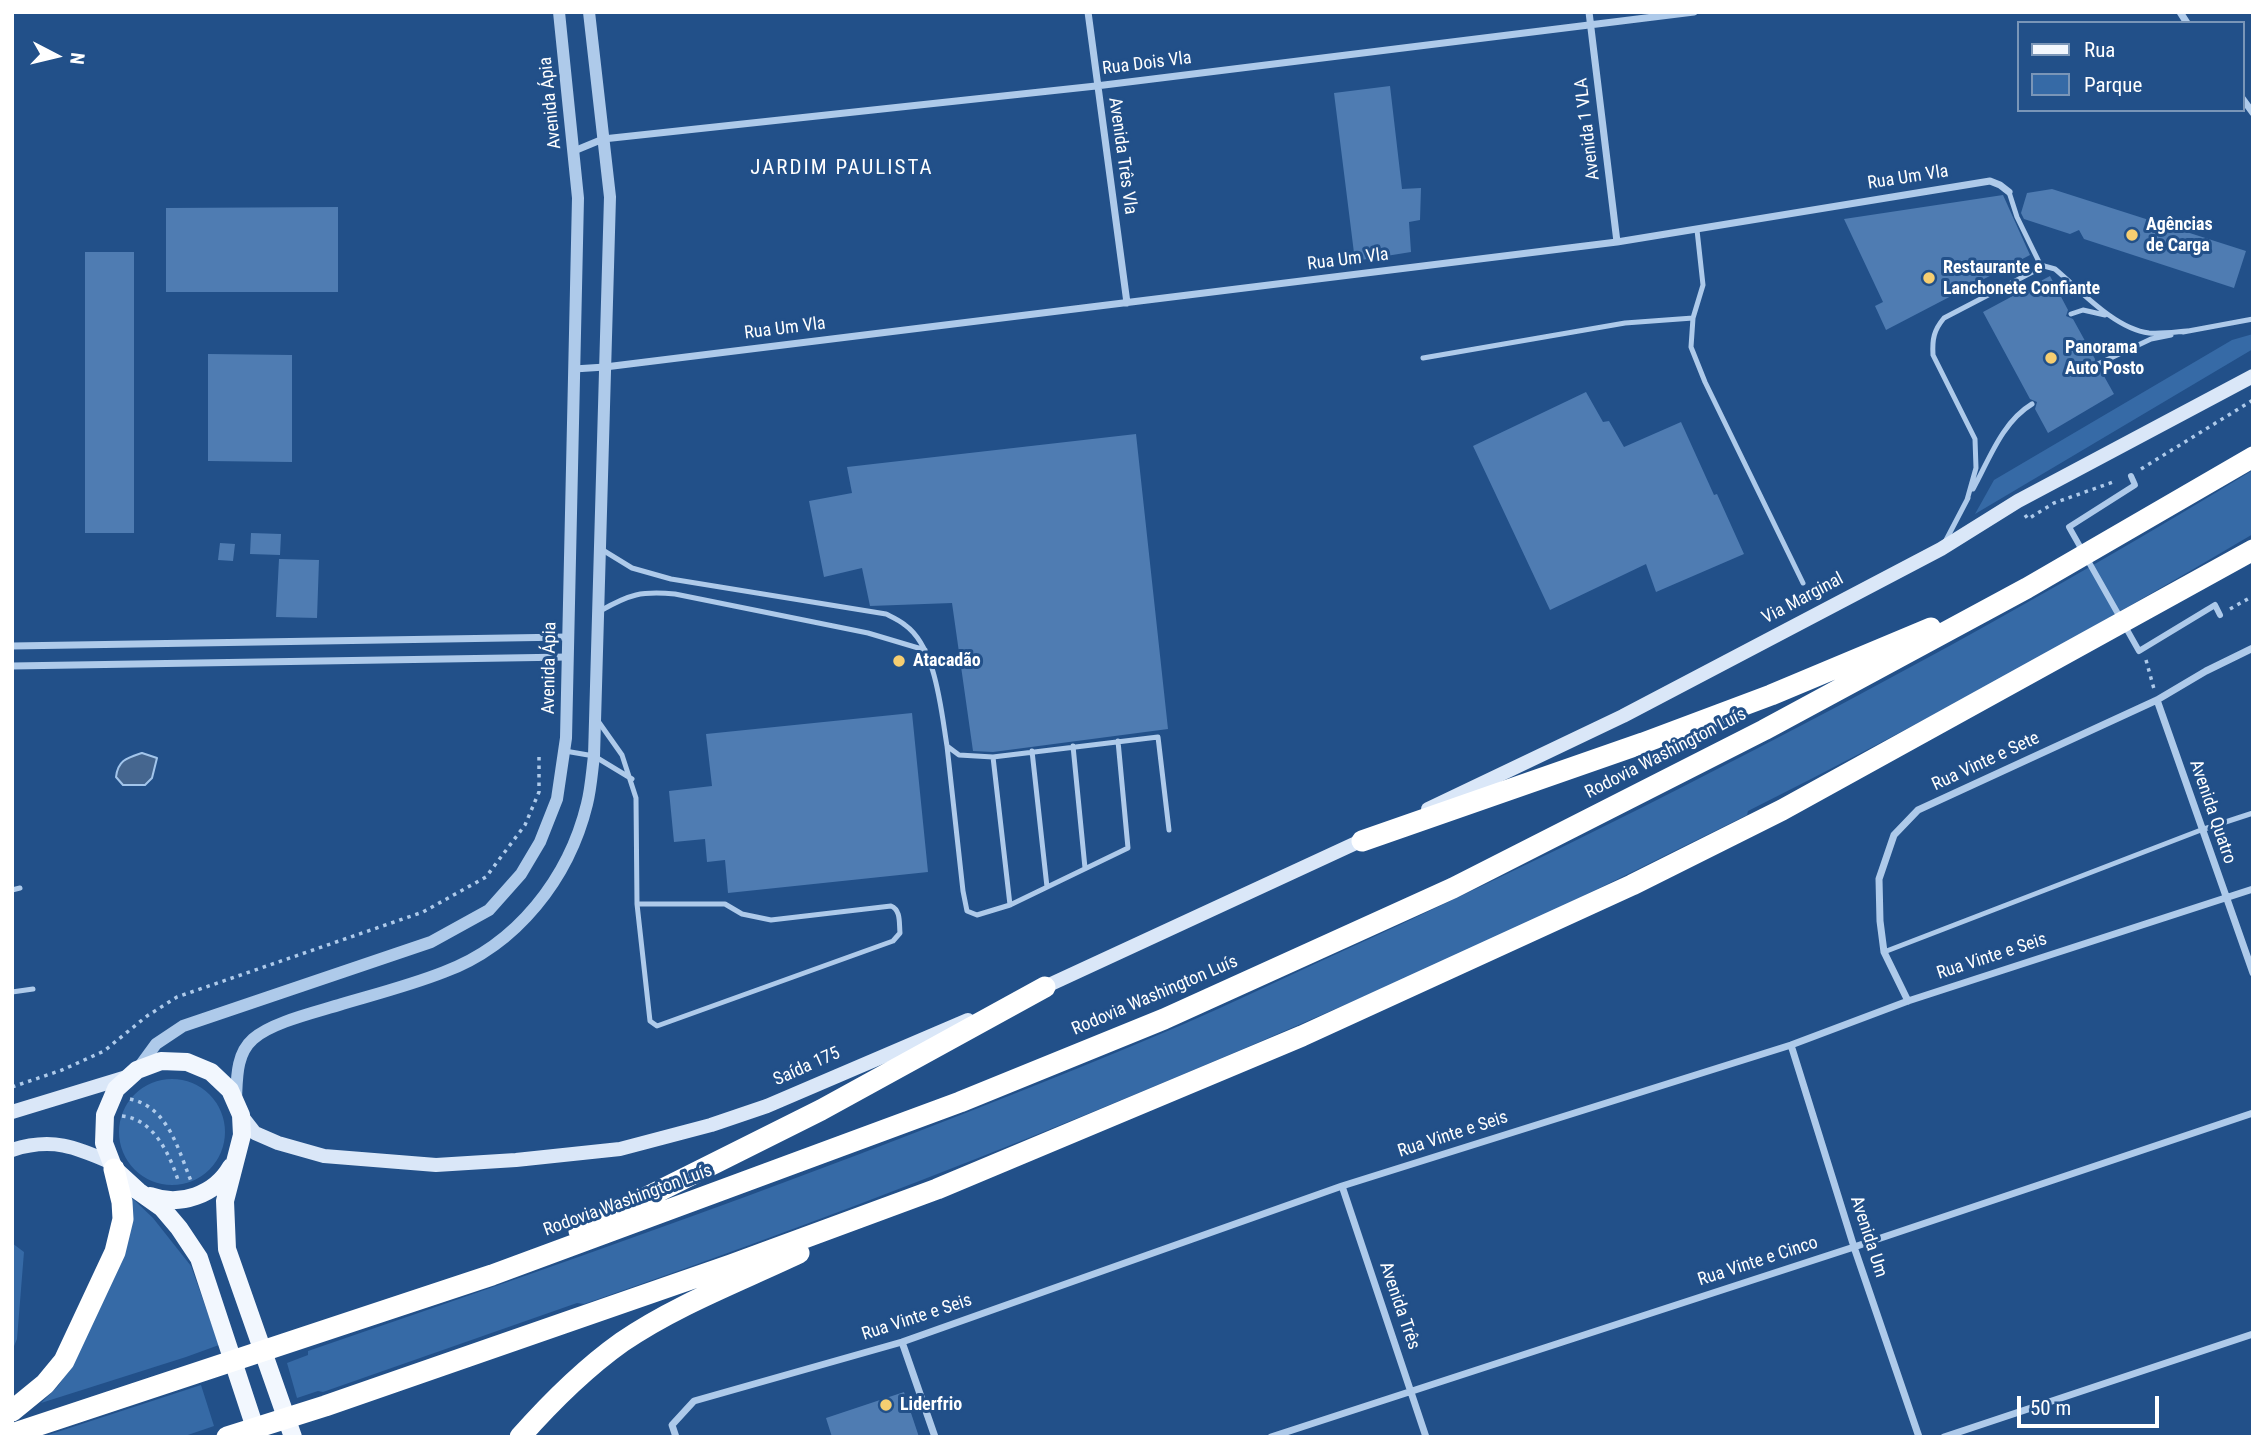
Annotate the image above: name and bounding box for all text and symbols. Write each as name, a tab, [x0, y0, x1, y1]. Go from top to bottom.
north arrow	[21, 21, 91, 91]
legend	[2016, 21, 2244, 112]
text: Rua	[2084, 38, 2115, 62]
street label: Rua Dois Vla	[1101, 48, 1193, 80]
text: N	[65, 51, 89, 66]
street label: Avenida Ápia	[535, 56, 567, 150]
text: Parque	[2084, 73, 2142, 97]
street label: Avenida 1 VLA	[1571, 77, 1605, 181]
street label: Avenida Três Vla	[1103, 96, 1141, 216]
district label: JARDIM PAULISTA	[752, 156, 932, 182]
street label: Rua Um Vla	[1866, 161, 1950, 195]
place label: Agências de Carga	[2146, 214, 2213, 256]
marker: Agências de Carga	[2124, 227, 2140, 243]
street label: Rua Um Vla	[1306, 244, 1390, 276]
place label: Restaurante e Lanchonete Confiante	[1943, 257, 2100, 300]
marker: Restaurante e Lanchonete Confiante	[1921, 270, 1937, 286]
street label: Rua Um Vla	[743, 313, 827, 345]
place label: Panorama Auto Posto	[2065, 337, 2144, 380]
marker: Panorama Auto Posto	[2043, 350, 2059, 366]
street label: Via Marginal	[1759, 569, 1847, 629]
street label: Avenida Ápia	[538, 622, 562, 714]
place label: Atacadão	[913, 650, 981, 672]
marker: Atacadão	[891, 653, 907, 669]
street label: Rodovia Washington Luís	[1582, 704, 1750, 804]
street label: Rua Vinte e Sete	[1929, 728, 2043, 796]
street label: Avenida Quatro	[2184, 757, 2240, 867]
street label: Rua Vinte e Seis	[1934, 929, 2050, 985]
street label: Rodovia Washington Luís	[1069, 951, 1241, 1041]
street label: Saída 175	[770, 1043, 844, 1091]
street label: Rua Vinte e Seis	[1395, 1107, 1511, 1163]
street label: Rodovia Washington Luís	[541, 1160, 715, 1242]
street label: Avenida Um	[1845, 1194, 1891, 1280]
street label: Rua Vinte e Cinco	[1695, 1232, 1821, 1292]
street label: Avenida Três	[1374, 1259, 1424, 1353]
street label: Rua Vinte e Seis	[859, 1290, 975, 1346]
scale bar	[2020, 1382, 2162, 1426]
place label: Liderfrio	[900, 1394, 962, 1416]
text: 50 m	[2030, 1396, 2071, 1420]
marker: Liderfrio	[878, 1397, 894, 1413]

